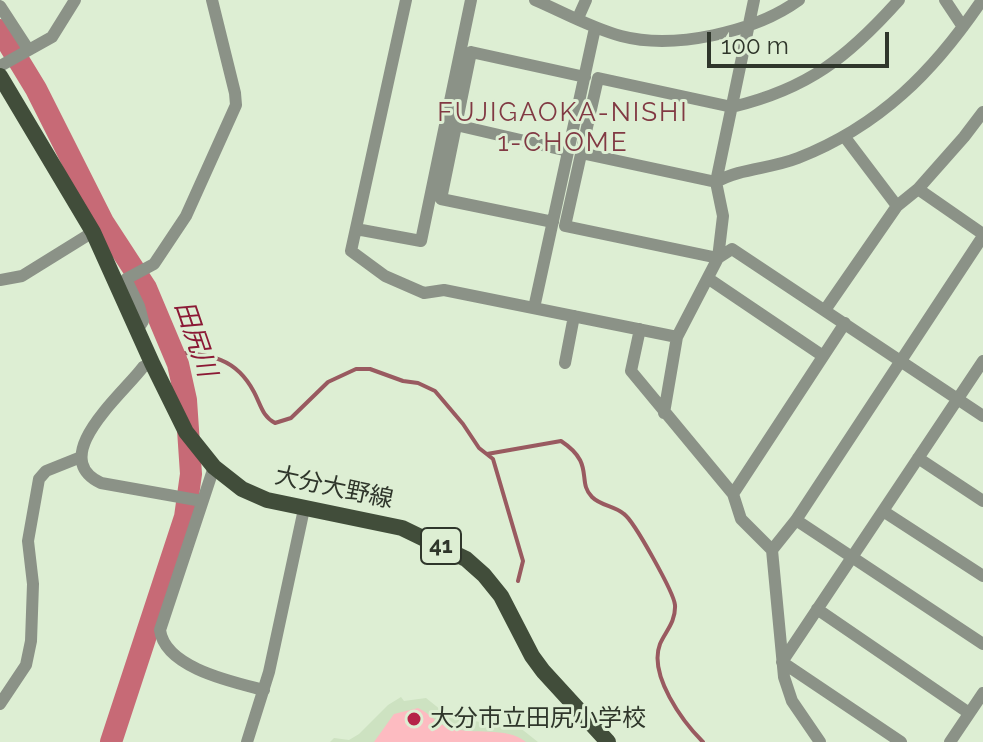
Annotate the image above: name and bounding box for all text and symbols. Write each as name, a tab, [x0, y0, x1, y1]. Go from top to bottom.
scale bar	[711, 16, 893, 66]
text: 100 m	[721, 31, 789, 60]
district label: FUJIGAOKA-NISHI 1-CHOME	[437, 97, 689, 158]
water label: 田尻川	[168, 297, 222, 381]
street label: 大分大野線	[272, 461, 396, 515]
road number: 41	[421, 528, 461, 564]
place label: 大分市立田尻小学校	[430, 705, 646, 733]
marker: 大分市立田尻小学校	[405, 710, 423, 728]

